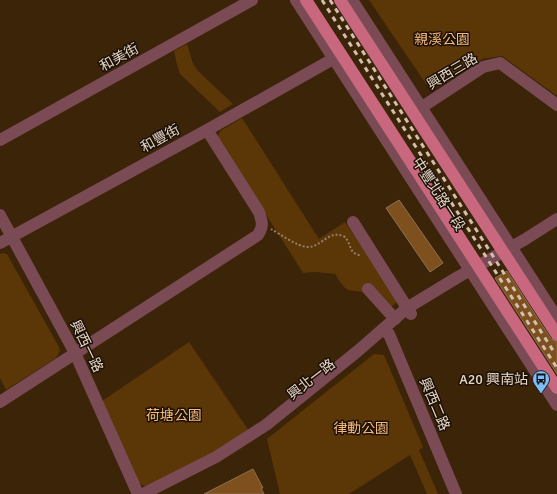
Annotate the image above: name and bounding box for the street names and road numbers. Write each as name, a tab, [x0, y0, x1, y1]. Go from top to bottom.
street label: 和美街	[97, 40, 142, 75]
street label: 興西三路	[424, 50, 481, 93]
street label: 和豐街	[138, 121, 183, 156]
street label: 中豐北路一段	[409, 154, 469, 234]
street label: 興西一路	[67, 317, 106, 375]
street label: 興北一路	[284, 355, 339, 403]
street label: 興西二路	[416, 375, 453, 433]

